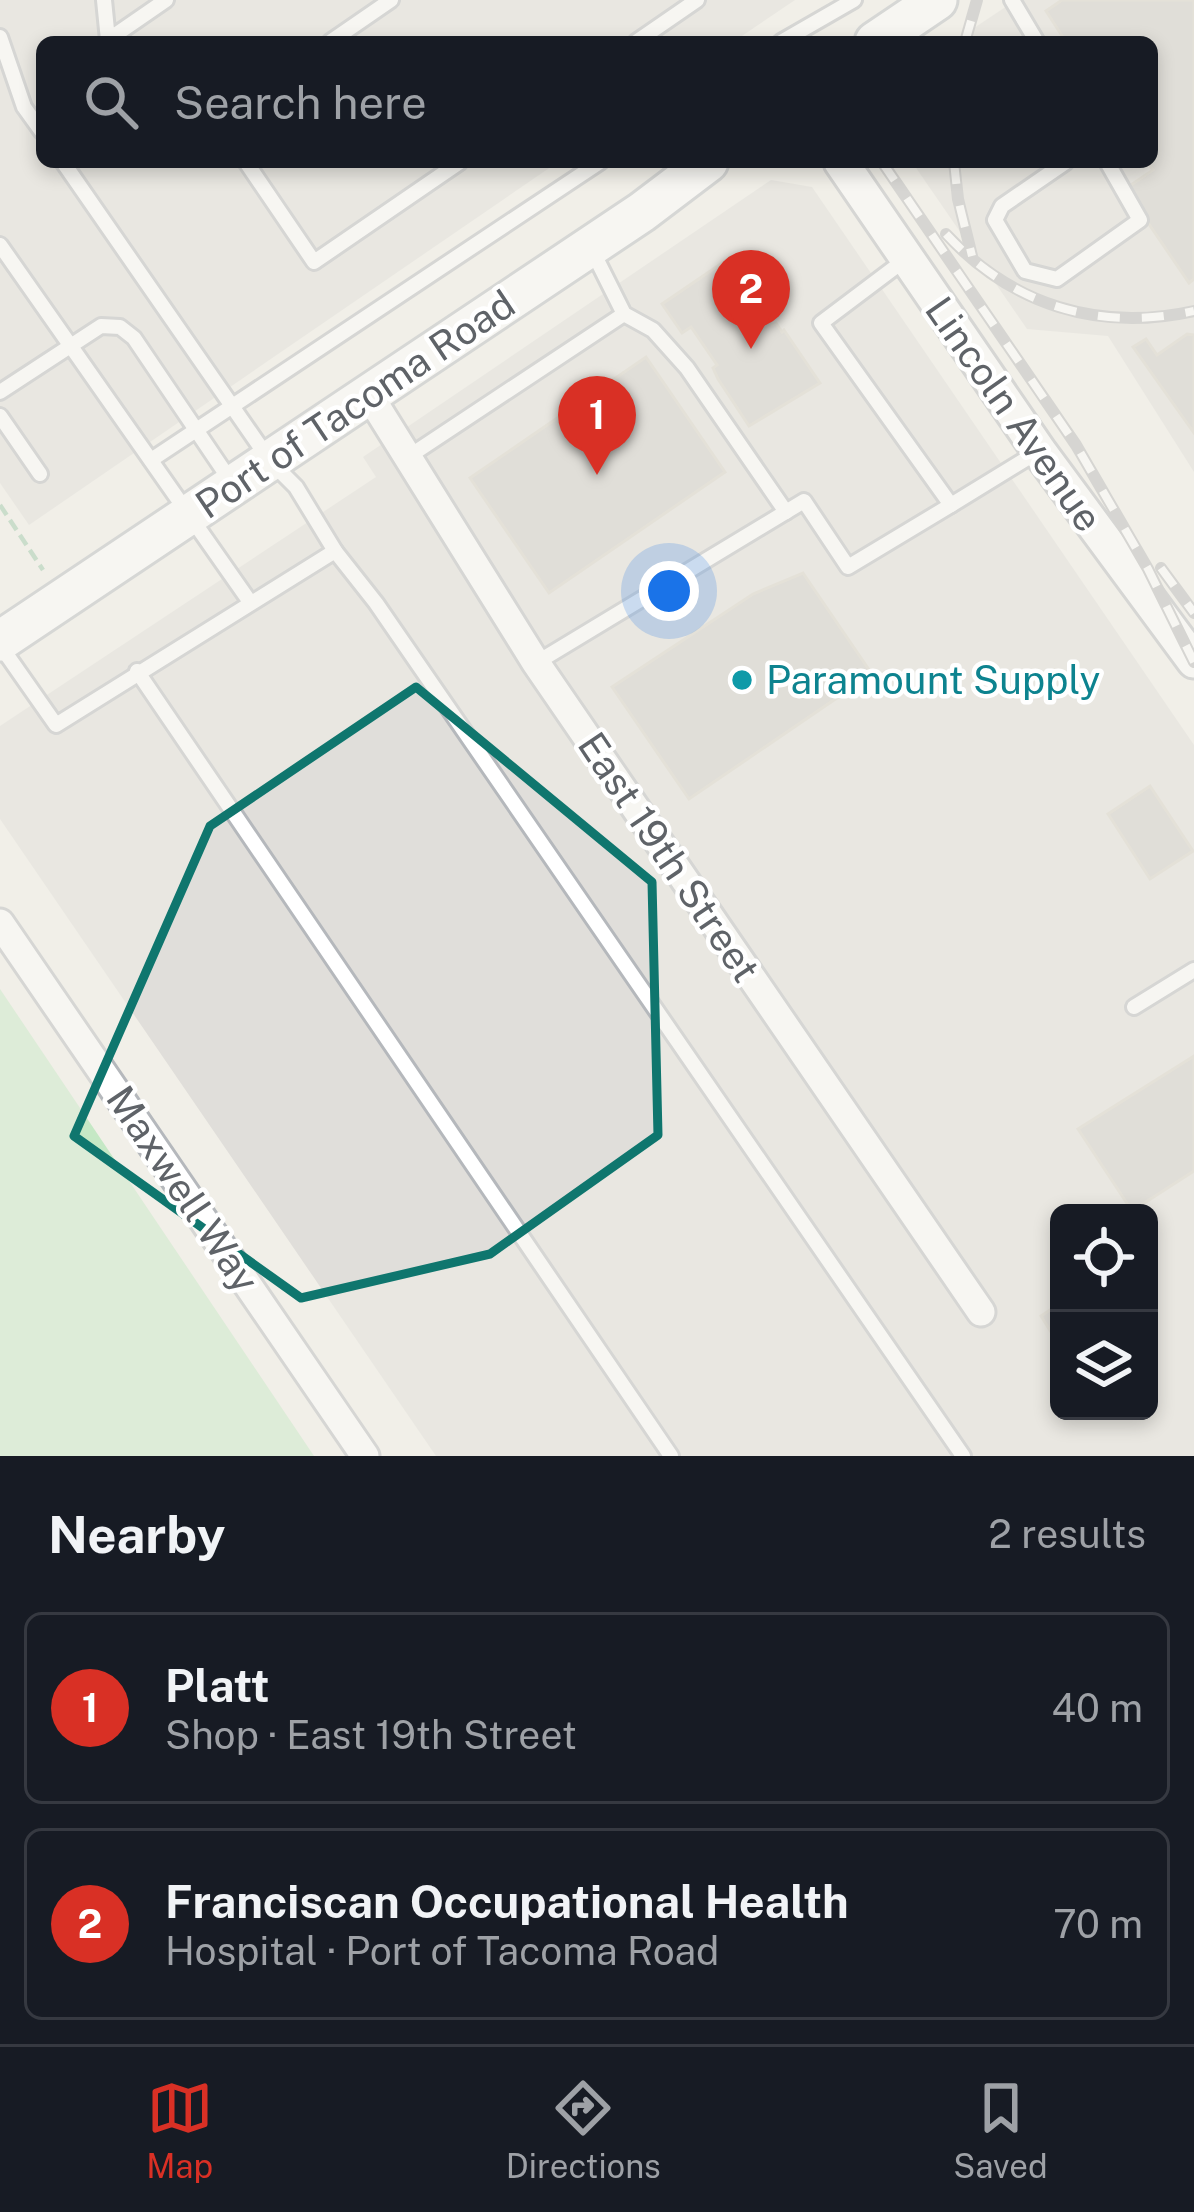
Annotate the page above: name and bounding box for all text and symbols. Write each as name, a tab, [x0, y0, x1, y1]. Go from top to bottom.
search box	[36, 36, 1158, 168]
icon: search	[78, 69, 144, 135]
text: Search here	[174, 76, 427, 129]
pin: 2	[712, 250, 790, 349]
street label: Port of Tacoma Road	[187, 280, 523, 528]
street label: Lincoln Avenue	[916, 288, 1112, 540]
pin: 1	[558, 376, 636, 475]
your location	[639, 561, 699, 621]
place label: Paramount Supply	[766, 657, 1100, 703]
marker: Paramount Supply	[729, 667, 755, 693]
street label: East 19th Street	[569, 724, 769, 990]
street label: Maxwell Way	[97, 1077, 269, 1301]
map controls	[1050, 1204, 1158, 1420]
button: locate	[1050, 1204, 1158, 1312]
button: layers	[1050, 1312, 1158, 1420]
text: Nearby	[48, 1505, 225, 1564]
text: 2 results	[989, 1511, 1146, 1557]
text: Platt	[165, 1659, 270, 1712]
text: 1	[82, 1685, 98, 1731]
text: 40 m	[1051, 1685, 1143, 1731]
text: Shop · East 19th Street	[165, 1712, 577, 1758]
text: Franciscan Occupational Health	[165, 1875, 849, 1928]
text: 2	[78, 1901, 102, 1947]
text: 70 m	[1053, 1901, 1143, 1947]
text: Hospital · Port of Tacoma Road	[165, 1928, 719, 1974]
tab: Map	[146, 2075, 213, 2185]
tab: Directions	[506, 2075, 661, 2185]
tab: Saved	[953, 2075, 1048, 2185]

